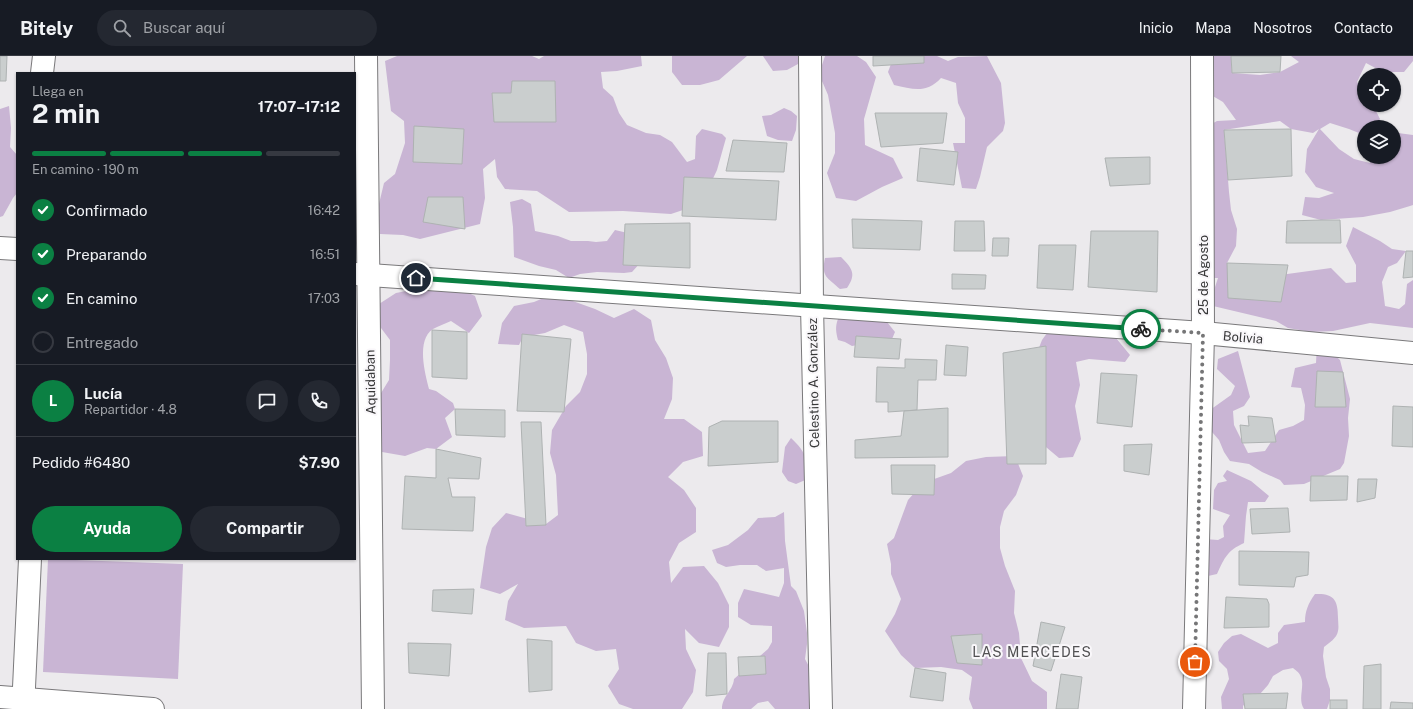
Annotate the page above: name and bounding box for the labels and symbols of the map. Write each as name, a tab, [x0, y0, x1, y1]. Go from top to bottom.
street label: 25 de Agosto	[1196, 235, 1211, 315]
pin	[399, 261, 433, 295]
courier	[1121, 309, 1161, 349]
street label: Celestino A. González	[805, 318, 822, 448]
street label: Bolivia	[1222, 328, 1264, 347]
street label: Aquidaban	[362, 349, 379, 415]
district label: LAS MERCEDES	[972, 644, 1092, 660]
pin	[1178, 645, 1212, 679]

